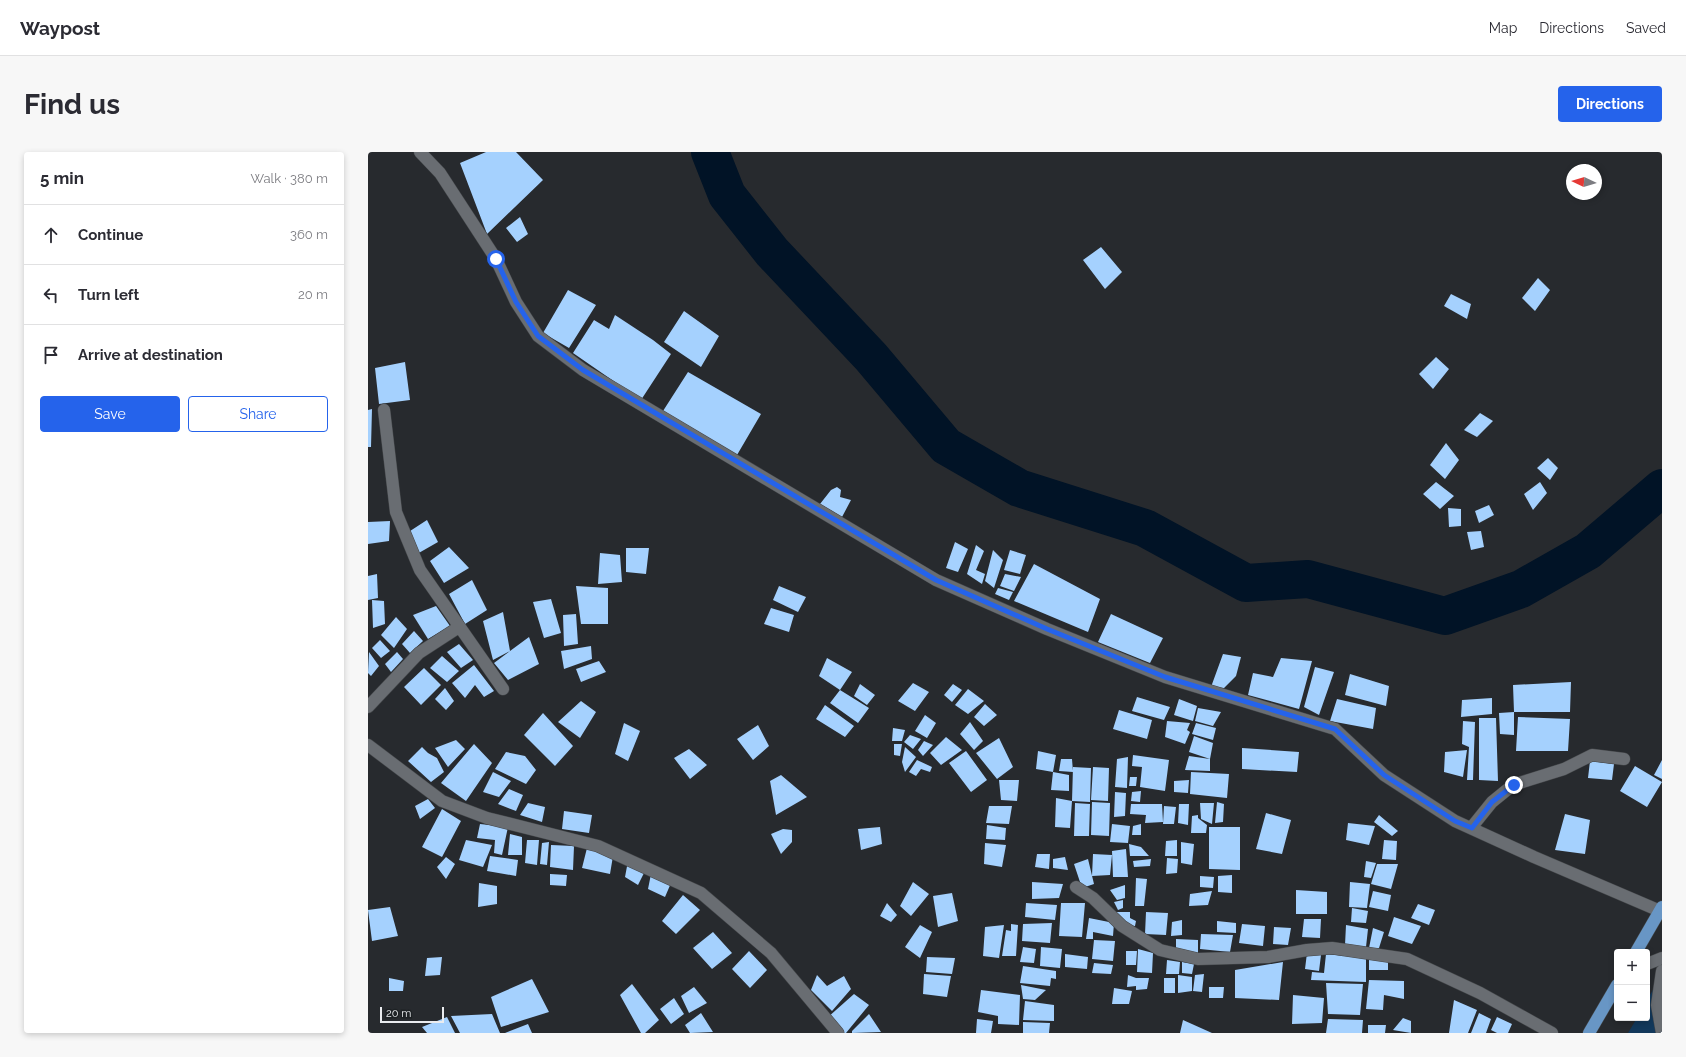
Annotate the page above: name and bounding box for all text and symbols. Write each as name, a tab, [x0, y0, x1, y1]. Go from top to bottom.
text: Waypost	[20, 17, 100, 39]
text: Map	[1489, 20, 1517, 36]
text: Directions	[1539, 20, 1604, 36]
text: Saved	[1626, 20, 1666, 36]
button: Directions	[1558, 86, 1662, 122]
text: Find us	[24, 88, 120, 121]
north arrow	[1566, 164, 1602, 200]
text: 5 min	[40, 168, 84, 188]
text: Walk · 380 m	[251, 171, 328, 186]
icon: ahead	[40, 224, 62, 246]
text: Continue	[78, 226, 143, 244]
text: 360 m	[290, 227, 328, 242]
route start	[487, 250, 505, 268]
icon: left	[40, 284, 62, 306]
text: Turn left	[78, 286, 139, 304]
text: 20 m	[298, 287, 328, 302]
icon: arrive	[40, 344, 62, 366]
text: Arrive at destination	[78, 346, 223, 364]
button: Save	[40, 396, 180, 432]
button: Share	[188, 396, 328, 432]
route end	[1505, 776, 1523, 794]
map controls	[1614, 949, 1650, 1021]
button: +	[1614, 949, 1650, 985]
button: −	[1614, 985, 1650, 1021]
scale bar	[380, 1005, 444, 1024]
text: 20 m	[386, 1007, 411, 1020]

